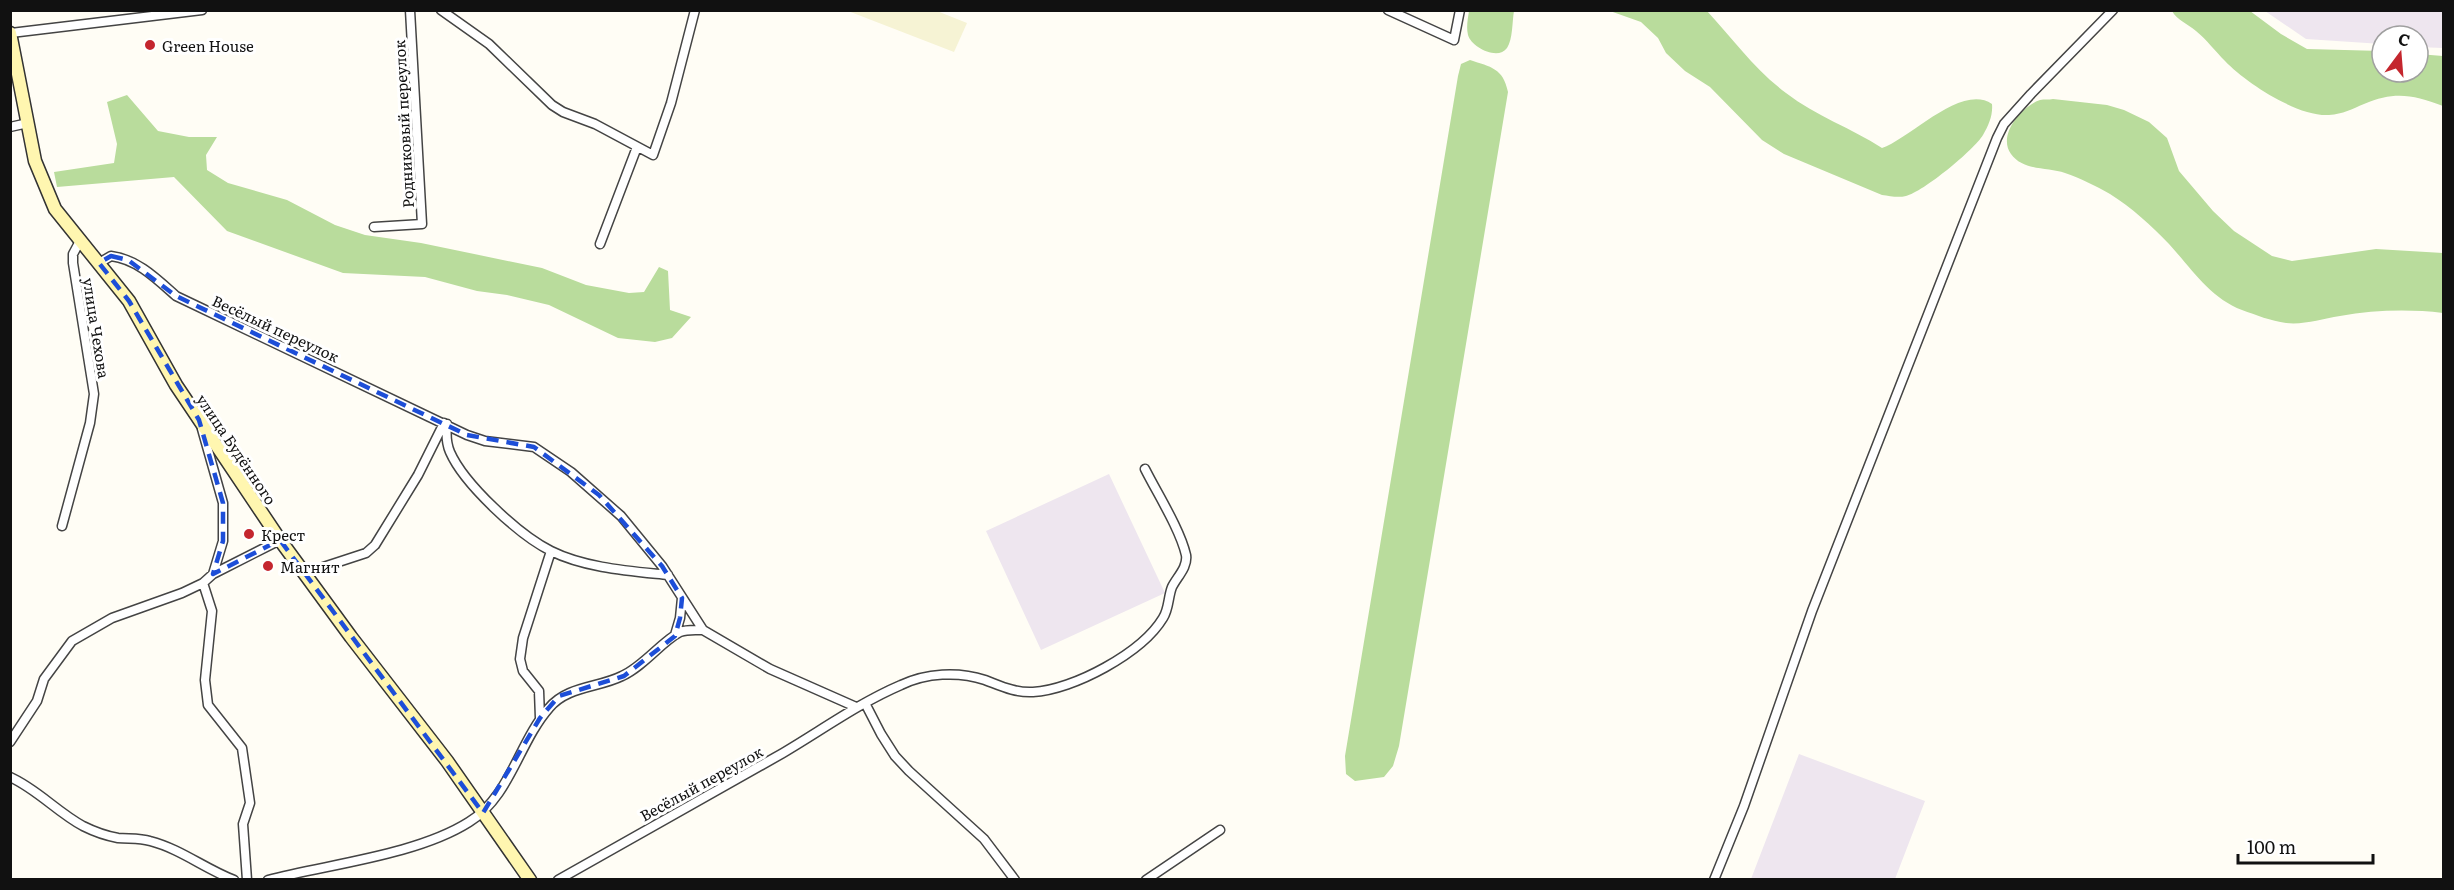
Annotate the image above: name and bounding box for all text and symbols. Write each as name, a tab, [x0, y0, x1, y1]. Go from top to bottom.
north arrow	[2370, 24, 2430, 84]
text: С	[2396, 26, 2413, 52]
place label: Green House	[162, 34, 254, 57]
marker: Green House	[143, 38, 157, 52]
street label: Родниковый переулок	[387, 39, 419, 209]
street label: улица Чехова	[78, 276, 116, 381]
street label: Весёлый переулок	[209, 288, 343, 368]
street label: улица Будённого	[191, 389, 283, 509]
place label: Крест	[261, 523, 305, 546]
marker: Крест	[242, 527, 256, 541]
place label: Магнит	[280, 555, 340, 578]
marker: Магнит	[261, 559, 275, 573]
street label: Весёлый переулок	[635, 740, 767, 826]
scale bar	[2238, 827, 2373, 865]
text: 100 m	[2247, 833, 2296, 860]

